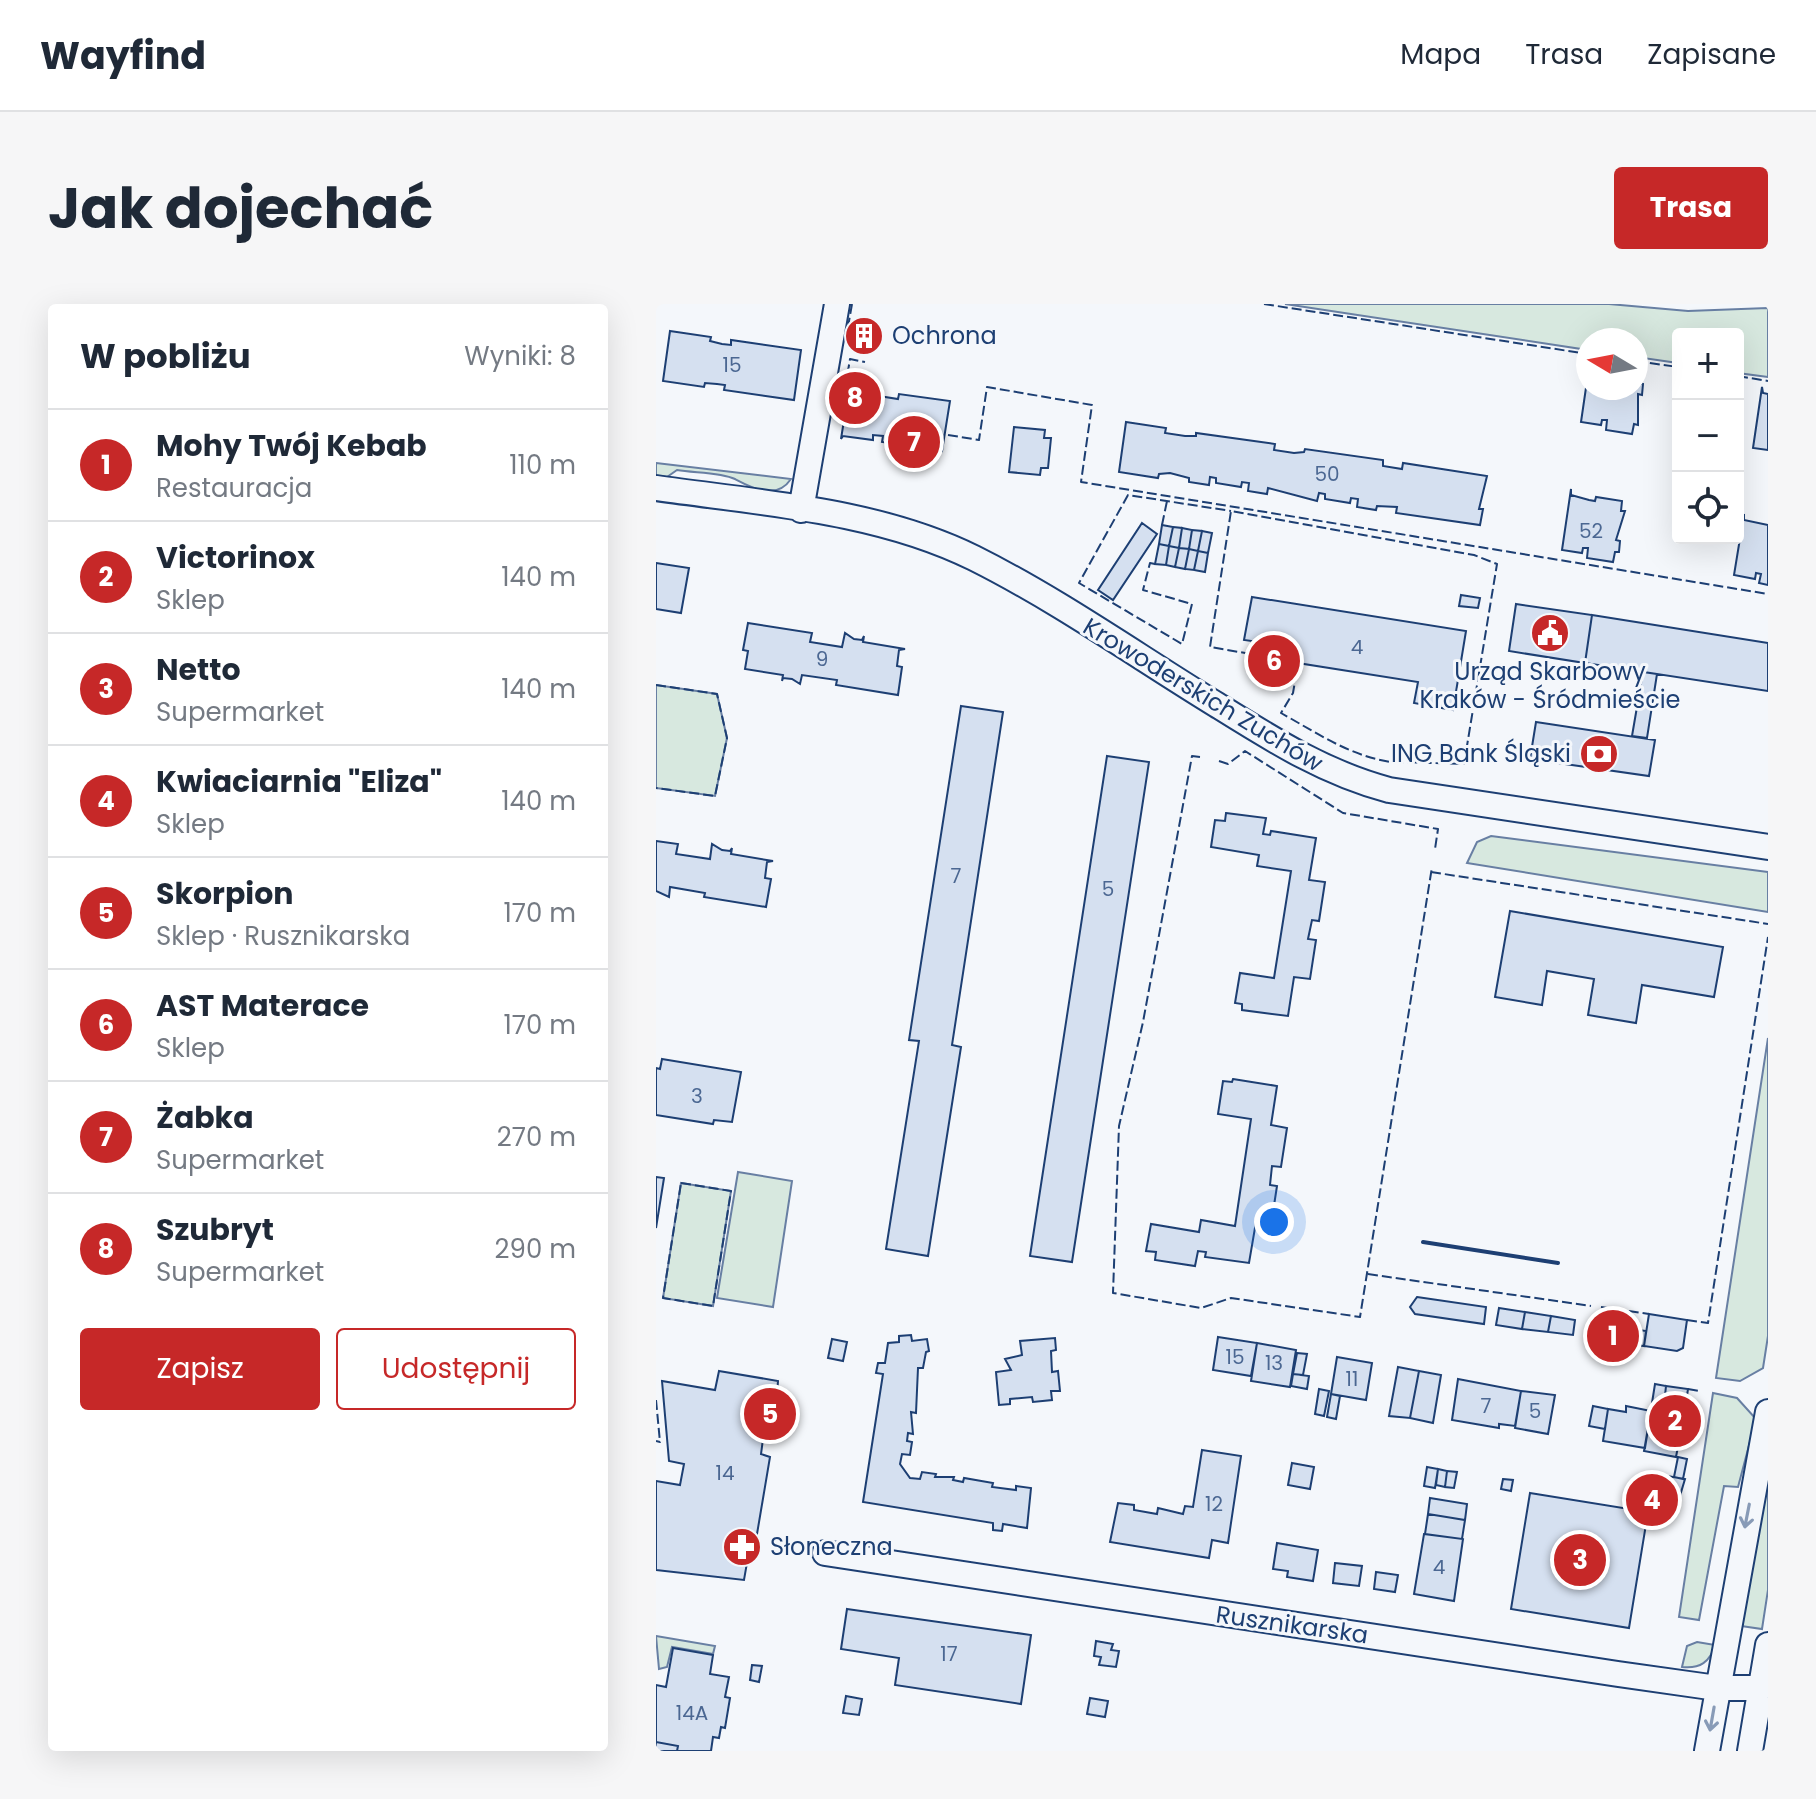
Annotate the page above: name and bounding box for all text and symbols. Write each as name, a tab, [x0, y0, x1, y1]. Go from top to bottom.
text: Wayfind	[40, 29, 206, 82]
text: Mapa	[1400, 35, 1481, 74]
text: Trasa	[1525, 35, 1603, 74]
text: Zapisane	[1647, 35, 1776, 74]
button: Trasa	[1614, 167, 1768, 249]
text: Jak dojechać	[48, 169, 433, 248]
building icon: Ochrona	[843, 315, 885, 357]
place label: Ochrona	[892, 319, 997, 352]
north arrow	[1576, 328, 1648, 400]
map controls	[1672, 328, 1744, 544]
button: +	[1672, 328, 1744, 400]
text: W pobliżu	[80, 332, 251, 380]
text: Wyniki: 8	[464, 338, 576, 374]
house number: 15	[723, 351, 741, 379]
pin: 8	[829, 368, 881, 428]
button: −	[1672, 400, 1744, 472]
pin: 7	[888, 412, 940, 472]
text: Mohy Twój Kebab	[156, 424, 427, 467]
text: 1	[101, 447, 111, 483]
text: 110 m	[509, 447, 576, 483]
house number: 50	[1314, 460, 1340, 488]
text: Restauracja	[156, 470, 312, 506]
button: locate	[1672, 472, 1744, 544]
house number: 52	[1579, 517, 1603, 545]
text: Victorinox	[156, 536, 315, 579]
text: 2	[99, 559, 113, 595]
text: 140 m	[501, 559, 576, 595]
text: Sklep	[156, 582, 225, 618]
street label: Krowoderskich Zuchów	[1077, 610, 1330, 779]
public building icon: Urząd Skarbowy Kraków - Śródmieście	[1529, 612, 1571, 654]
pin: 6	[1248, 631, 1300, 691]
house number: 4	[1351, 633, 1363, 661]
house number: 9	[816, 645, 828, 673]
text: Netto	[156, 648, 241, 691]
place label: Urząd Skarbowy Kraków - Śródmieście	[1420, 655, 1681, 716]
text: 3	[98, 671, 114, 707]
text: 140 m	[501, 671, 576, 707]
text: Supermarket	[156, 694, 324, 730]
bank icon: ING Bank Śląski	[1578, 733, 1620, 775]
place label: ING Bank Śląski	[1391, 737, 1571, 770]
text: Kwiaciarnia "Eliza"	[156, 760, 442, 803]
text: 4	[97, 783, 115, 819]
text: 140 m	[501, 783, 576, 819]
text: Sklep	[156, 806, 225, 842]
house number: 7	[951, 862, 962, 890]
text: Skorpion	[156, 872, 294, 915]
house number: 5	[1102, 875, 1114, 903]
text: 5	[98, 895, 114, 931]
text: 170 m	[503, 895, 576, 931]
text: Sklep · Rusznikarska	[156, 918, 410, 954]
text: AST Materace	[156, 984, 369, 1027]
text: 6	[98, 1007, 114, 1043]
text: 170 m	[503, 1007, 576, 1043]
text: Sklep	[156, 1030, 225, 1066]
house number: 3	[691, 1082, 703, 1110]
text: Żabka	[156, 1096, 254, 1139]
text: 7	[99, 1119, 113, 1155]
text: 270 m	[497, 1119, 576, 1155]
text: Supermarket	[156, 1142, 324, 1178]
your location	[1254, 1202, 1294, 1242]
text: Szubryt	[156, 1208, 274, 1251]
text: 8	[98, 1231, 114, 1267]
text: 290 m	[495, 1231, 576, 1267]
text: Supermarket	[156, 1254, 324, 1290]
pin: 1	[1587, 1306, 1639, 1366]
button: Zapisz	[80, 1328, 320, 1410]
button: Udostępnij	[336, 1328, 576, 1410]
house number: 15	[1226, 1343, 1244, 1371]
house number: 13	[1265, 1349, 1283, 1377]
house number: 11	[1346, 1365, 1358, 1393]
pin: 5	[744, 1384, 796, 1444]
pin: 2	[1649, 1391, 1701, 1451]
house number: 7	[1481, 1392, 1492, 1420]
house number: 5	[1529, 1397, 1541, 1425]
house number: 14	[716, 1459, 734, 1487]
pin: 4	[1626, 1470, 1678, 1530]
house number: 12	[1205, 1490, 1223, 1518]
one-way arrow	[1738, 1502, 1753, 1528]
pharmacy icon: Słoneczna	[721, 1526, 763, 1568]
place label: Słoneczna	[770, 1530, 893, 1563]
pin: 3	[1554, 1530, 1606, 1590]
house number: 4	[1433, 1553, 1445, 1581]
street label: Rusznikarska	[1214, 1597, 1370, 1652]
house number: 17	[940, 1640, 958, 1668]
house number: 14A	[676, 1699, 708, 1727]
one-way arrow	[1704, 1706, 1719, 1732]

